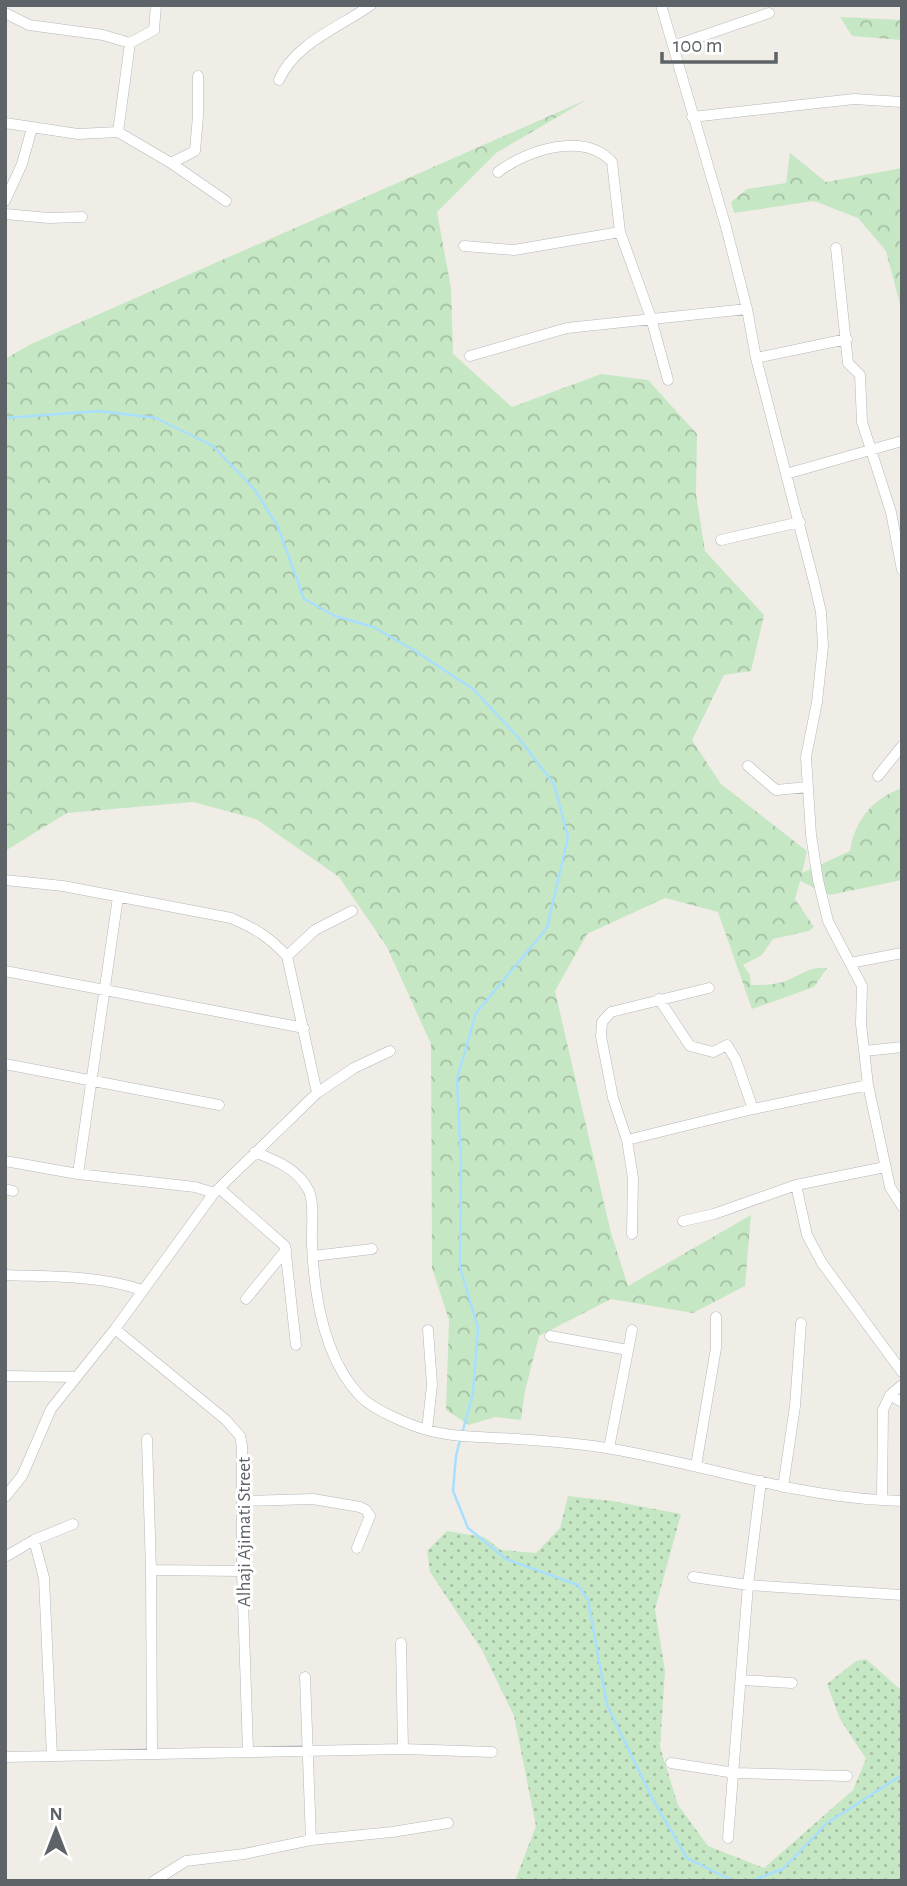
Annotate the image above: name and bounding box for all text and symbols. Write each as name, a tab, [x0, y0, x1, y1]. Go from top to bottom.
scale bar	[662, 21, 776, 65]
text: 100 m	[673, 35, 723, 56]
street label: Alhaji Ajimati Street	[235, 1457, 254, 1607]
north arrow	[21, 1795, 91, 1865]
text: N	[49, 1805, 63, 1824]

